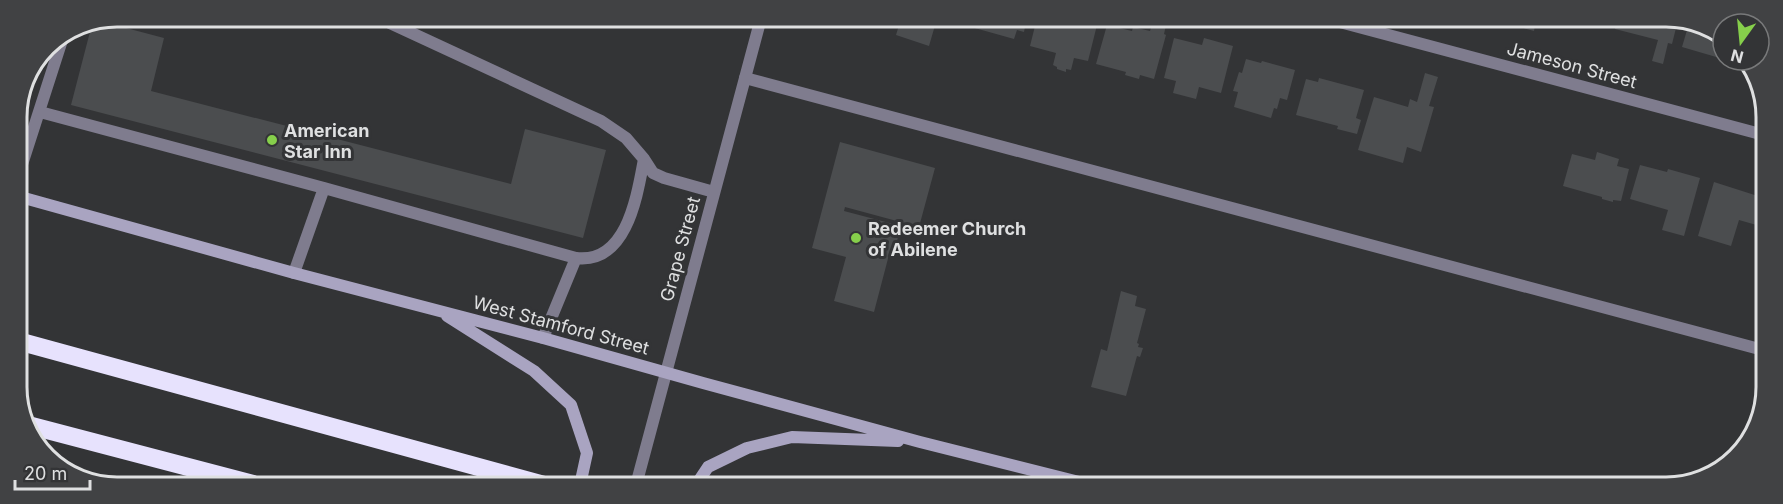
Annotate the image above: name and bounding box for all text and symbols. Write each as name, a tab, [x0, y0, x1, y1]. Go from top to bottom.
north arrow	[1711, 12, 1771, 72]
street label: Jameson Street	[1505, 38, 1639, 92]
text: N	[1729, 45, 1746, 68]
place label: American Star Inn	[284, 120, 369, 162]
marker: American Star Inn	[265, 133, 279, 147]
street label: Grape Street	[656, 194, 704, 304]
place label: Redeemer Church of Abilene	[868, 218, 1026, 260]
marker: Redeemer Church of Abilene	[849, 231, 863, 245]
street label: West Stamford Street	[471, 291, 651, 359]
scale bar	[15, 453, 90, 491]
text: 20 m	[24, 463, 67, 484]

